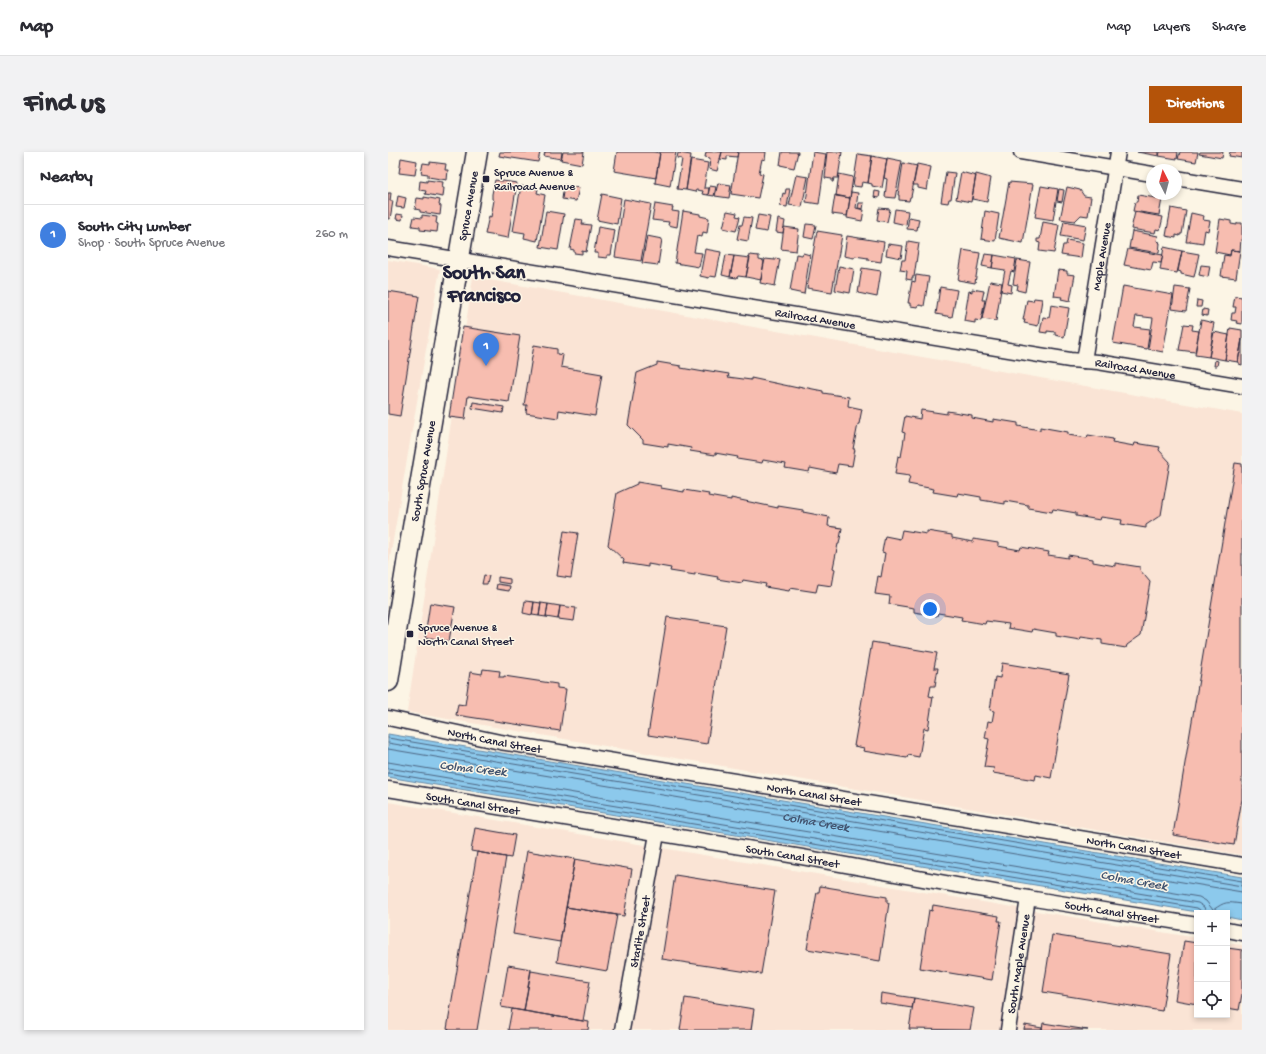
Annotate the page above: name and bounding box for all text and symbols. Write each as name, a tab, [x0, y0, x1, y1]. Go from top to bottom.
text: Map	[20, 16, 53, 39]
text: Map	[1107, 19, 1131, 36]
text: Layers	[1153, 19, 1190, 36]
text: Share	[1212, 19, 1246, 36]
button: Directions	[1149, 86, 1242, 123]
text: Find us	[24, 88, 104, 121]
north arrow	[1146, 164, 1182, 200]
place label: Spruce Avenue & Railroad Avenue	[494, 167, 576, 195]
text: Nearby	[40, 168, 93, 188]
street label: Spruce Avenue	[457, 169, 483, 242]
marker: Spruce Avenue & Railroad Avenue	[481, 174, 491, 184]
text: South City Lumber	[78, 218, 190, 236]
street label: Maple Avenue	[1091, 221, 1116, 292]
text: 1	[50, 227, 56, 242]
text: 260 m	[315, 227, 348, 242]
text: Shop · South Spruce Avenue	[78, 236, 225, 251]
district label: South San Francisco	[443, 263, 526, 309]
street label: Railroad Avenue	[774, 307, 857, 334]
pin: 1	[473, 333, 499, 366]
street label: Railroad Avenue	[1094, 357, 1177, 384]
street label: South Spruce Avenue	[409, 419, 440, 523]
your location	[920, 599, 940, 619]
place label: Spruce Avenue & North Canal Street	[418, 622, 515, 650]
marker: Spruce Avenue & North Canal Street	[405, 629, 415, 639]
street label: North Canal Street	[446, 726, 544, 758]
water label: Colma Creek	[439, 759, 508, 781]
street label: North Canal Street	[766, 781, 863, 811]
street label: South Canal Street	[425, 790, 522, 820]
water label: Colma Creek	[781, 810, 851, 836]
street label: North Canal Street	[1085, 834, 1183, 864]
street label: South Canal Street	[744, 843, 841, 873]
water label: Colma Creek	[1099, 868, 1169, 895]
street label: Starlite Street	[628, 894, 655, 969]
street label: South Canal Street	[1063, 899, 1160, 928]
map controls	[1194, 910, 1230, 1018]
button: +	[1194, 910, 1230, 946]
street label: South Maple Avenue	[1006, 913, 1035, 1015]
button: −	[1194, 946, 1230, 982]
button: locate	[1194, 982, 1230, 1018]

